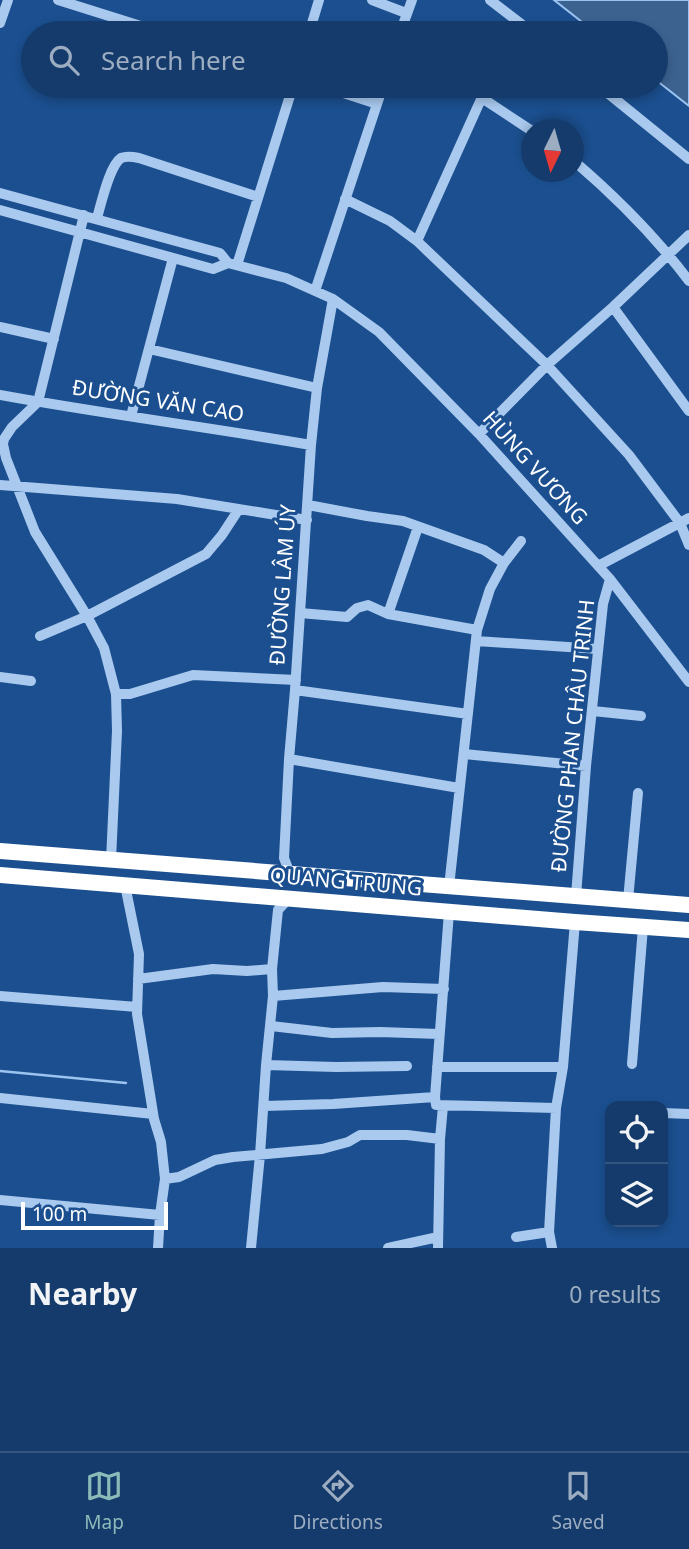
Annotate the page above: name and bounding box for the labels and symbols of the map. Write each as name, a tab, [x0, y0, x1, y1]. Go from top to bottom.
north arrow	[521, 119, 584, 182]
street label: ĐƯỜNG VĂN CAO	[70, 373, 246, 427]
street label: HÙNG VƯƠNG	[477, 404, 594, 530]
street label: ĐƯỜNG LÂM ÚY	[262, 504, 302, 666]
street label: ĐƯỜNG PHAN CHÂU TRINH	[544, 598, 600, 874]
street label: QUANG TRUNG	[269, 860, 424, 902]
scale bar	[21, 1199, 168, 1231]

